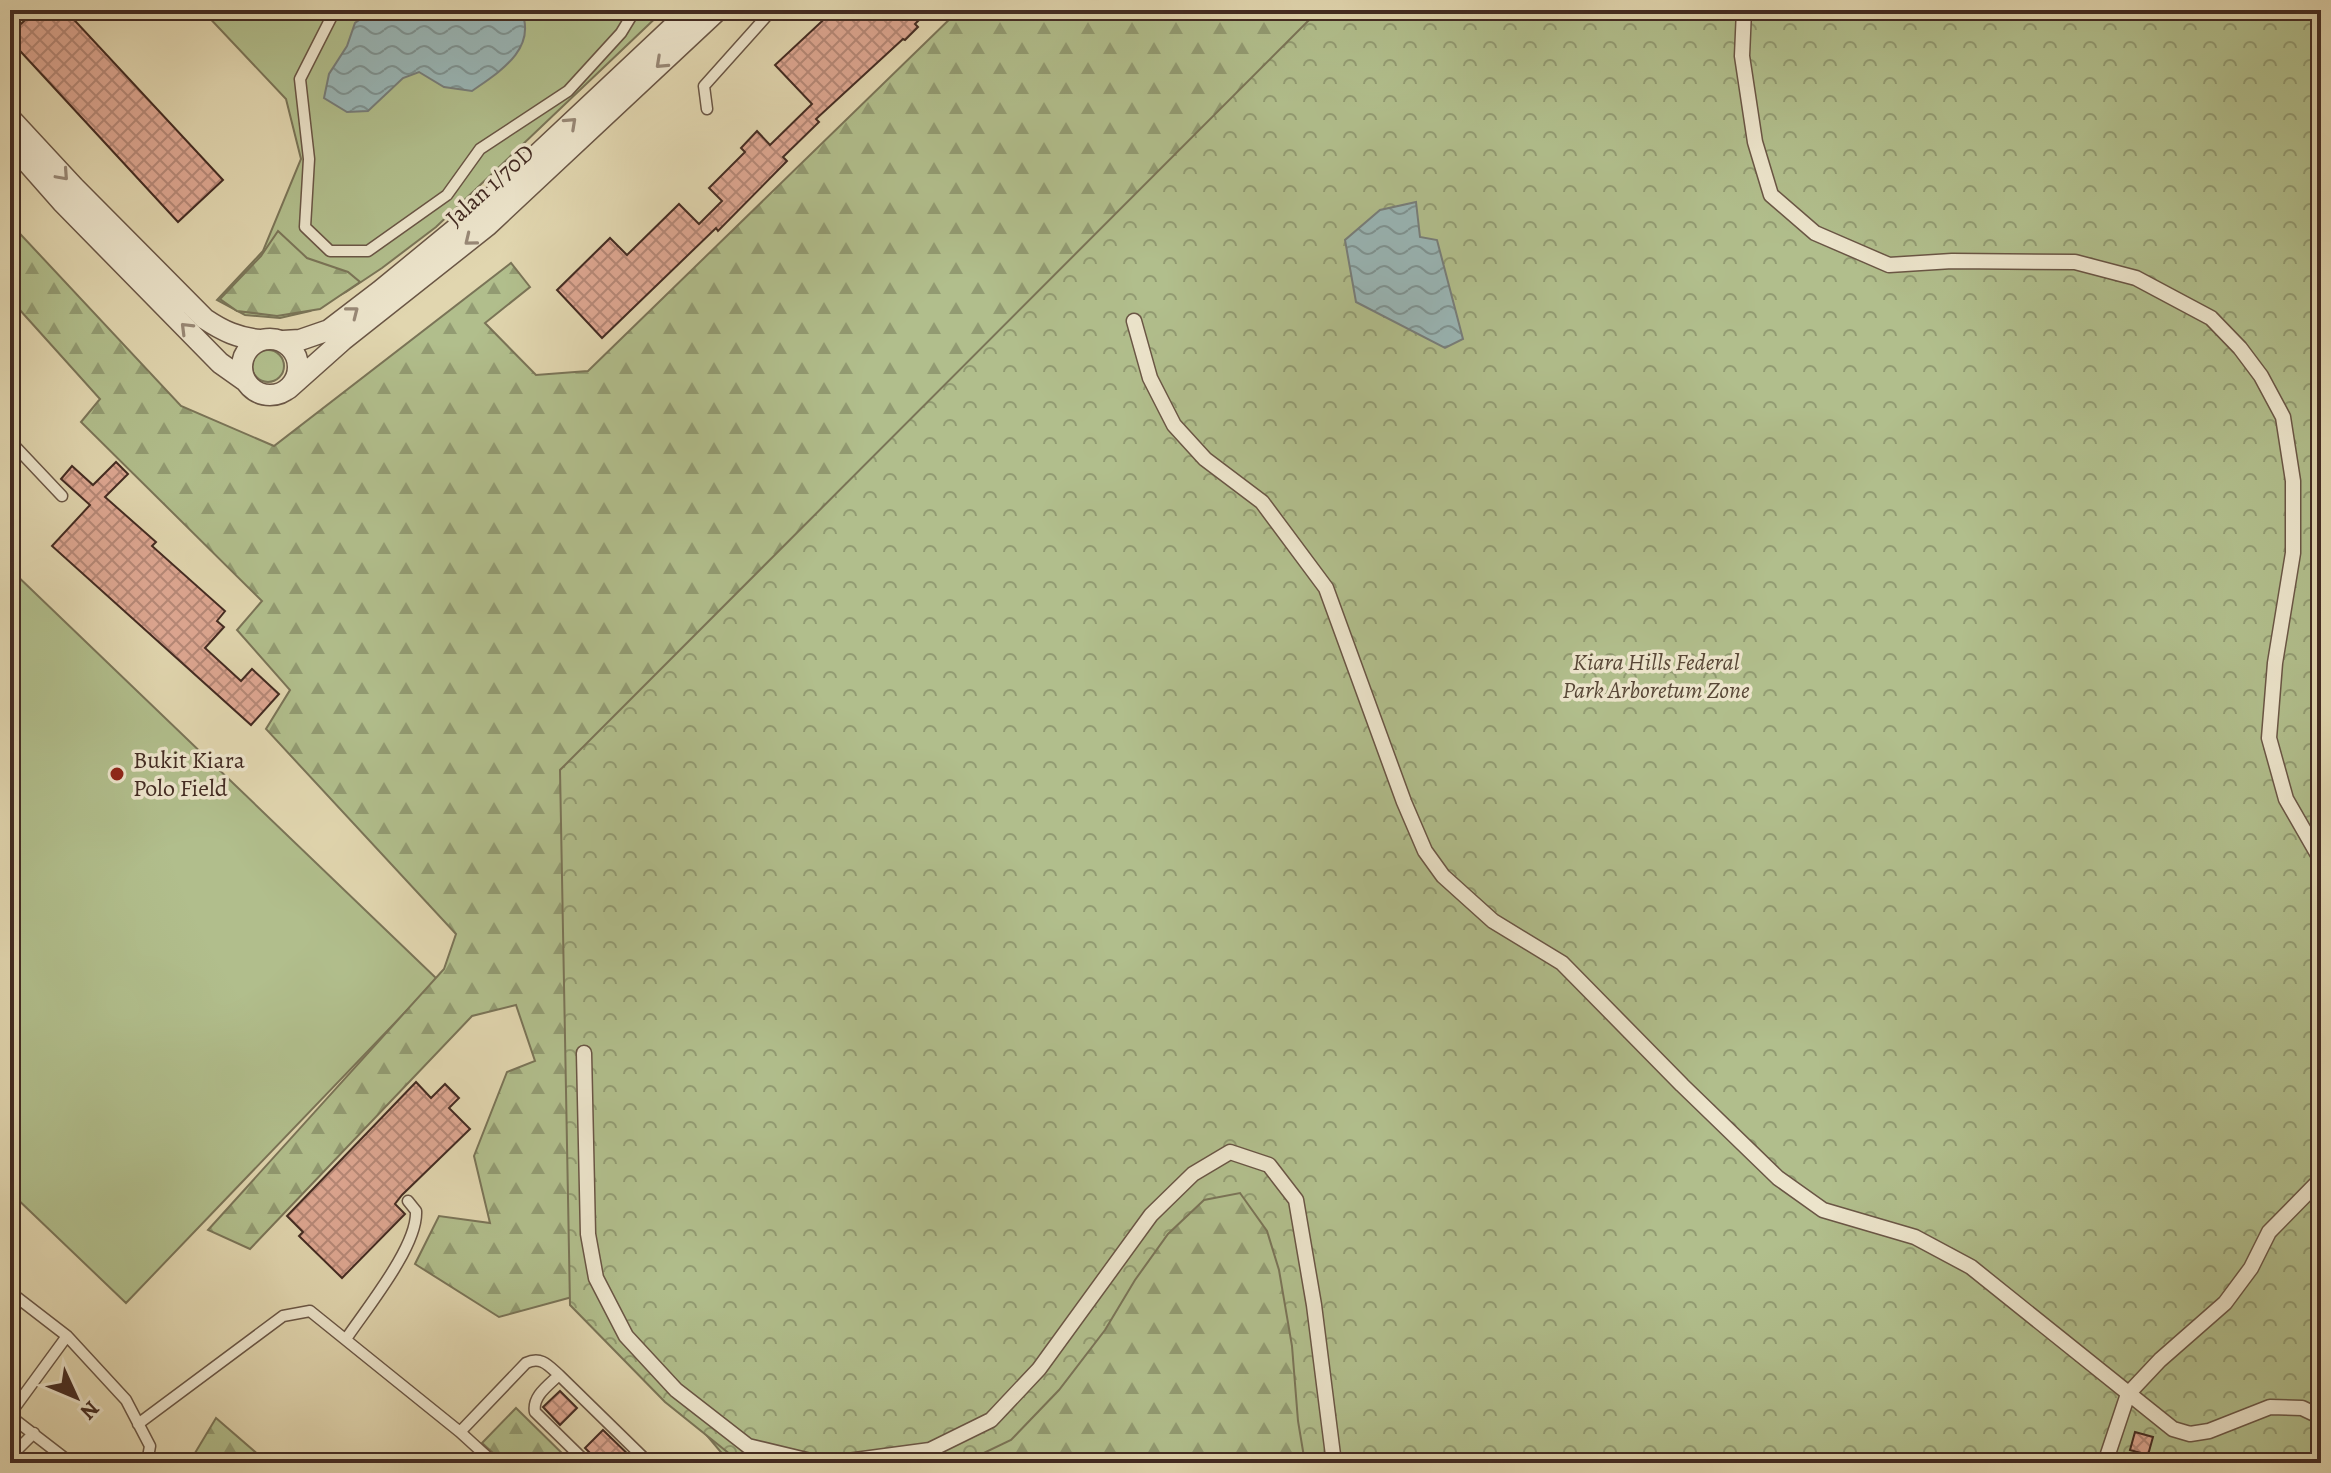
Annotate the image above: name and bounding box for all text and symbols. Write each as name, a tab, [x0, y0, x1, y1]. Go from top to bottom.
one-way arrow	[655, 54, 670, 68]
one-way arrow	[561, 119, 576, 133]
street label: Jalan 1/70D	[439, 137, 541, 233]
one-way arrow	[53, 166, 67, 181]
one-way arrow	[464, 230, 479, 244]
one-way arrow	[344, 307, 359, 321]
one-way arrow	[181, 323, 195, 337]
park label: Kiara Hills Federal Park Arboretum Zone	[1562, 646, 1750, 706]
place label: Bukit Kiara Polo Field	[133, 744, 246, 804]
marker: Bukit Kiara Polo Field	[108, 765, 126, 783]
north arrow	[36, 1357, 116, 1437]
text: N	[73, 1394, 106, 1426]

